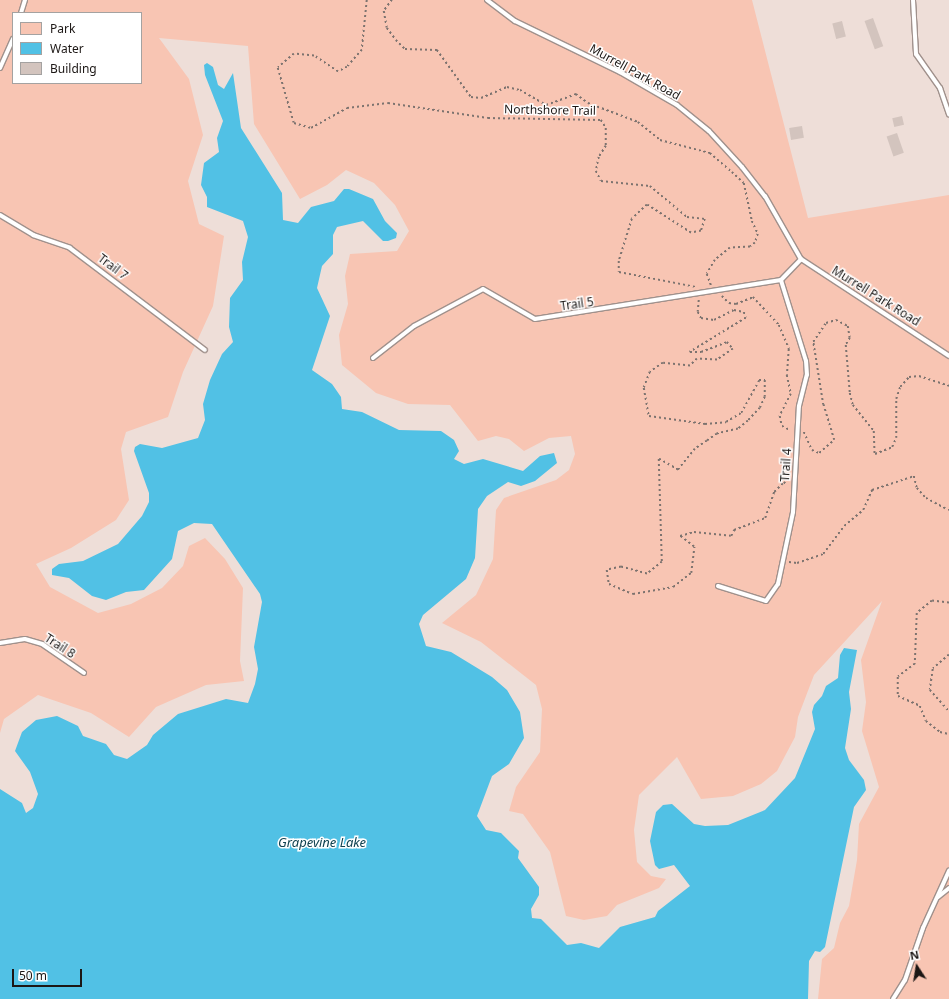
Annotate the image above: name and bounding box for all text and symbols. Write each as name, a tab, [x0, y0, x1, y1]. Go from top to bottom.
legend	[12, 12, 142, 84]
text: Park	[50, 20, 75, 37]
text: Water	[50, 40, 84, 57]
street label: Murrell Park Road	[587, 41, 683, 103]
text: Building	[50, 60, 97, 77]
street label: Northshore Trail	[504, 102, 596, 118]
street label: Trail 7	[95, 251, 131, 283]
street label: Murrell Park Road	[829, 263, 923, 329]
street label: Trail 5	[559, 295, 595, 313]
street label: Trail 4	[778, 448, 794, 482]
street label: Trail 8	[42, 631, 78, 661]
water label: Grapevine Lake	[278, 834, 366, 850]
north arrow	[897, 947, 937, 987]
text: N	[908, 947, 920, 963]
scale bar	[14, 961, 84, 987]
text: 50 m	[19, 967, 47, 984]

